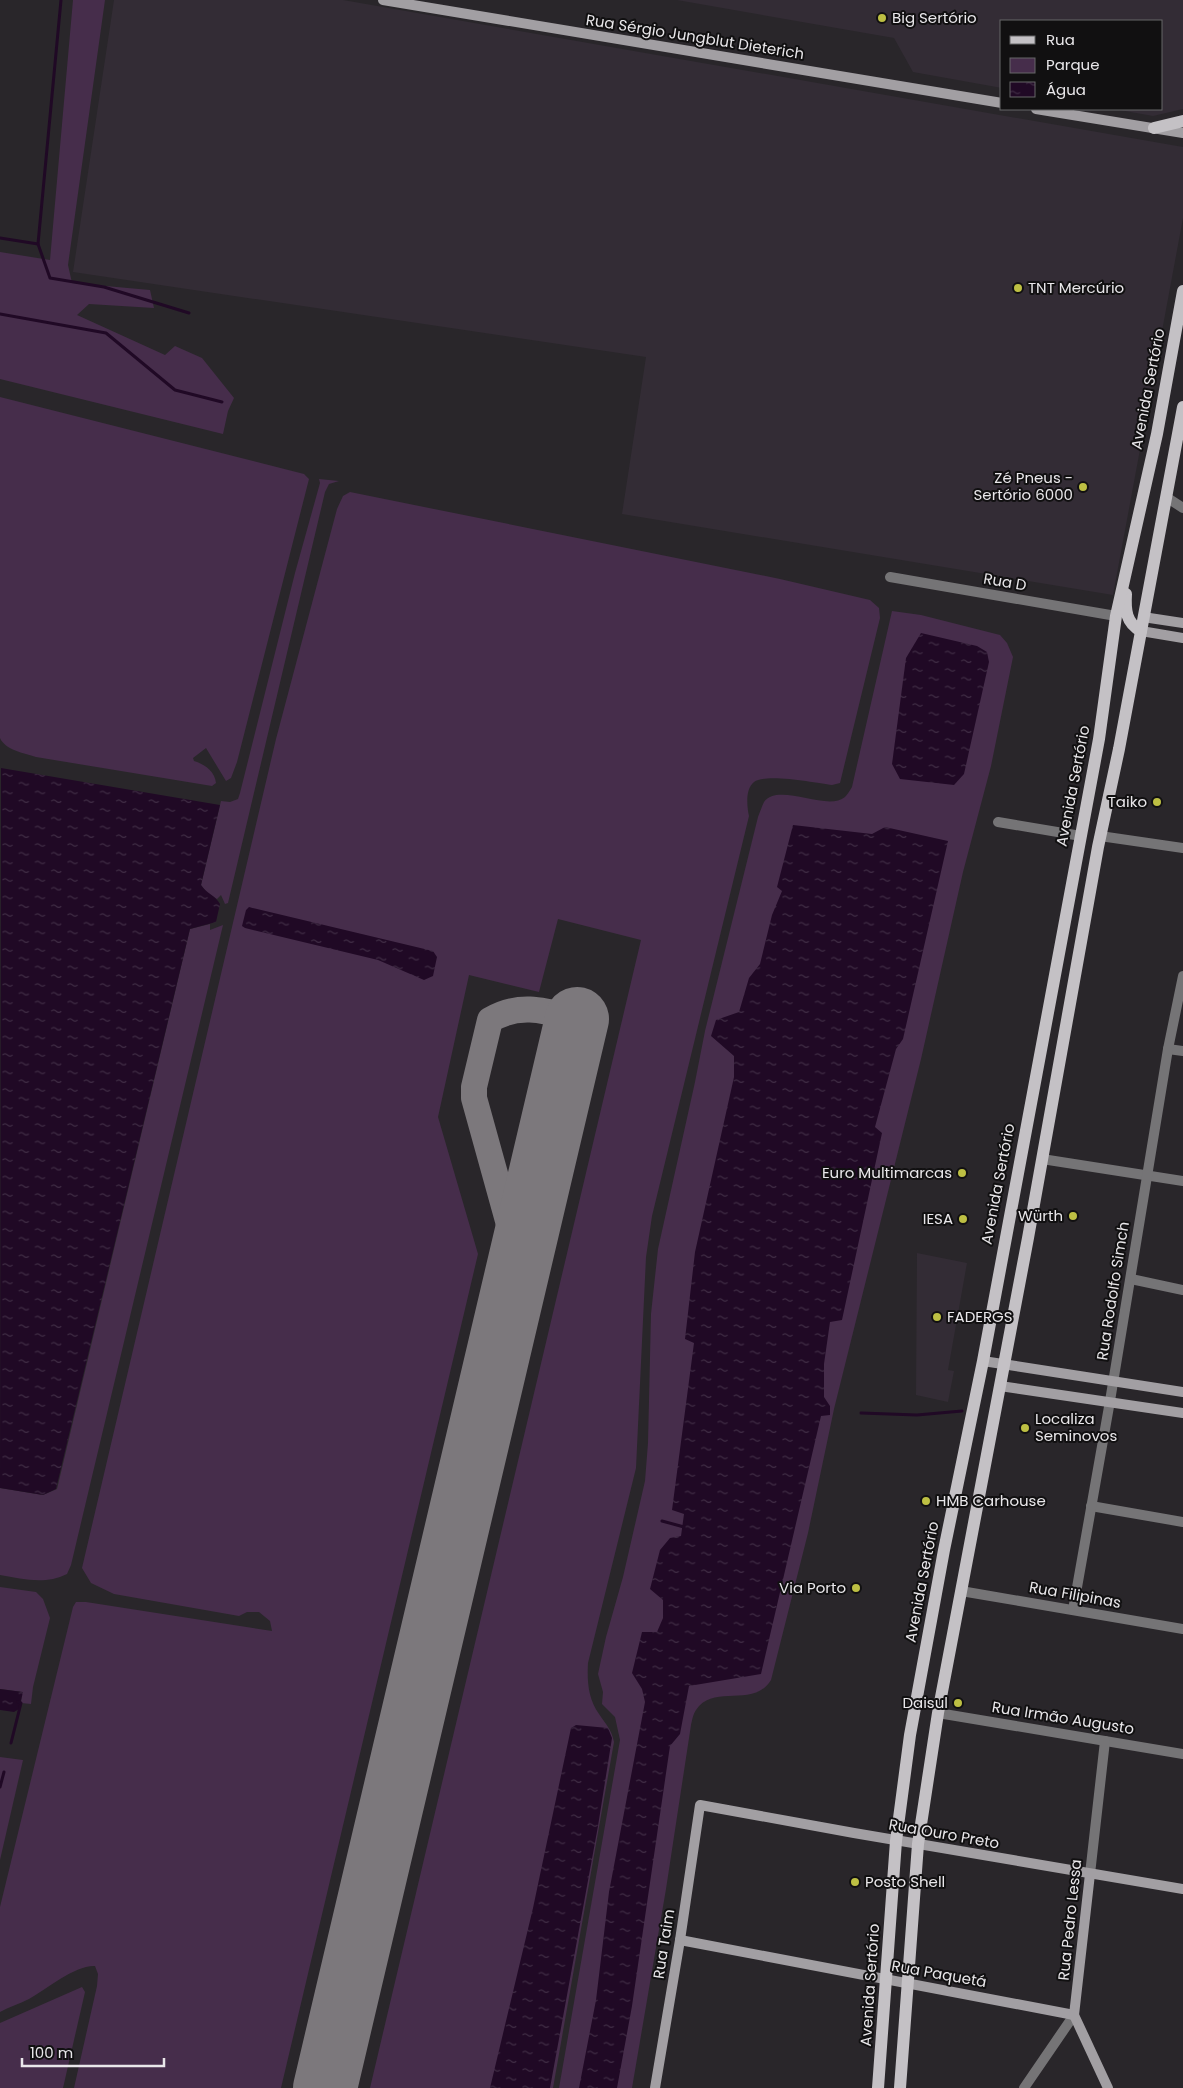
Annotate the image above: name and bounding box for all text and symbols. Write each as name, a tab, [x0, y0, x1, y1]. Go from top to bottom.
place label: Big Sertório	[892, 7, 977, 28]
street label: Rua Sérgio Jungblut Dieterich	[585, 9, 806, 64]
marker: Big Sertório	[876, 12, 888, 24]
legend	[1000, 20, 1163, 110]
text: Rua	[1046, 29, 1075, 50]
text: Parque	[1046, 54, 1099, 75]
text: Água	[1046, 79, 1086, 100]
place label: TNT Mercúrio	[1028, 277, 1124, 298]
marker: TNT Mercúrio	[1012, 282, 1024, 294]
street label: Avenida Sertório	[1125, 327, 1170, 451]
place label: Zé Pneus - Sertório 6000	[974, 467, 1073, 505]
marker: Zé Pneus - Sertório 6000	[1077, 481, 1089, 493]
street label: Rua D	[982, 567, 1028, 596]
street label: Avenida Sertório	[1050, 724, 1095, 848]
place label: Taiko	[1108, 791, 1147, 812]
marker: Taiko	[1151, 796, 1163, 808]
street label: Avenida Sertório	[975, 1122, 1020, 1246]
place label: Euro Multimarcas	[822, 1162, 952, 1183]
marker: Euro Multimarcas	[956, 1167, 968, 1179]
place label: Würth	[1018, 1205, 1063, 1226]
place label: IESA	[923, 1208, 953, 1229]
marker: Würth	[1067, 1210, 1079, 1222]
marker: IESA	[957, 1213, 969, 1225]
street label: Rua Rodolfo Simch	[1091, 1220, 1134, 1362]
place label: FADERGS	[947, 1306, 1013, 1327]
marker: FADERGS	[931, 1311, 943, 1323]
place label: Localiza Seminovos	[1035, 1408, 1117, 1446]
marker: Localiza Seminovos	[1019, 1422, 1031, 1434]
place label: HMB Carhouse	[936, 1490, 1046, 1511]
marker: HMB Carhouse	[920, 1495, 932, 1507]
street label: Avenida Sertório	[899, 1520, 944, 1644]
street label: Rua Filipinas	[1028, 1576, 1123, 1613]
place label: Via Porto	[779, 1577, 846, 1598]
marker: Via Porto	[850, 1582, 862, 1594]
place label: Daisul	[902, 1692, 948, 1713]
street label: Rua Irmão Augusto	[990, 1696, 1136, 1739]
marker: Daisul	[952, 1697, 964, 1709]
street label: Rua Ouro Preto	[887, 1813, 1001, 1854]
street label: Rua Pedro Lessa	[1053, 1858, 1086, 1982]
place label: Posto Shell	[865, 1871, 945, 1892]
marker: Posto Shell	[849, 1876, 861, 1888]
street label: Rua Taim	[648, 1908, 679, 1980]
street label: Avenida Sertório	[855, 1923, 884, 2047]
street label: Rua Paquetá	[890, 1955, 988, 1992]
scale bar	[22, 2036, 165, 2068]
text: 100 m	[30, 2042, 73, 2063]

